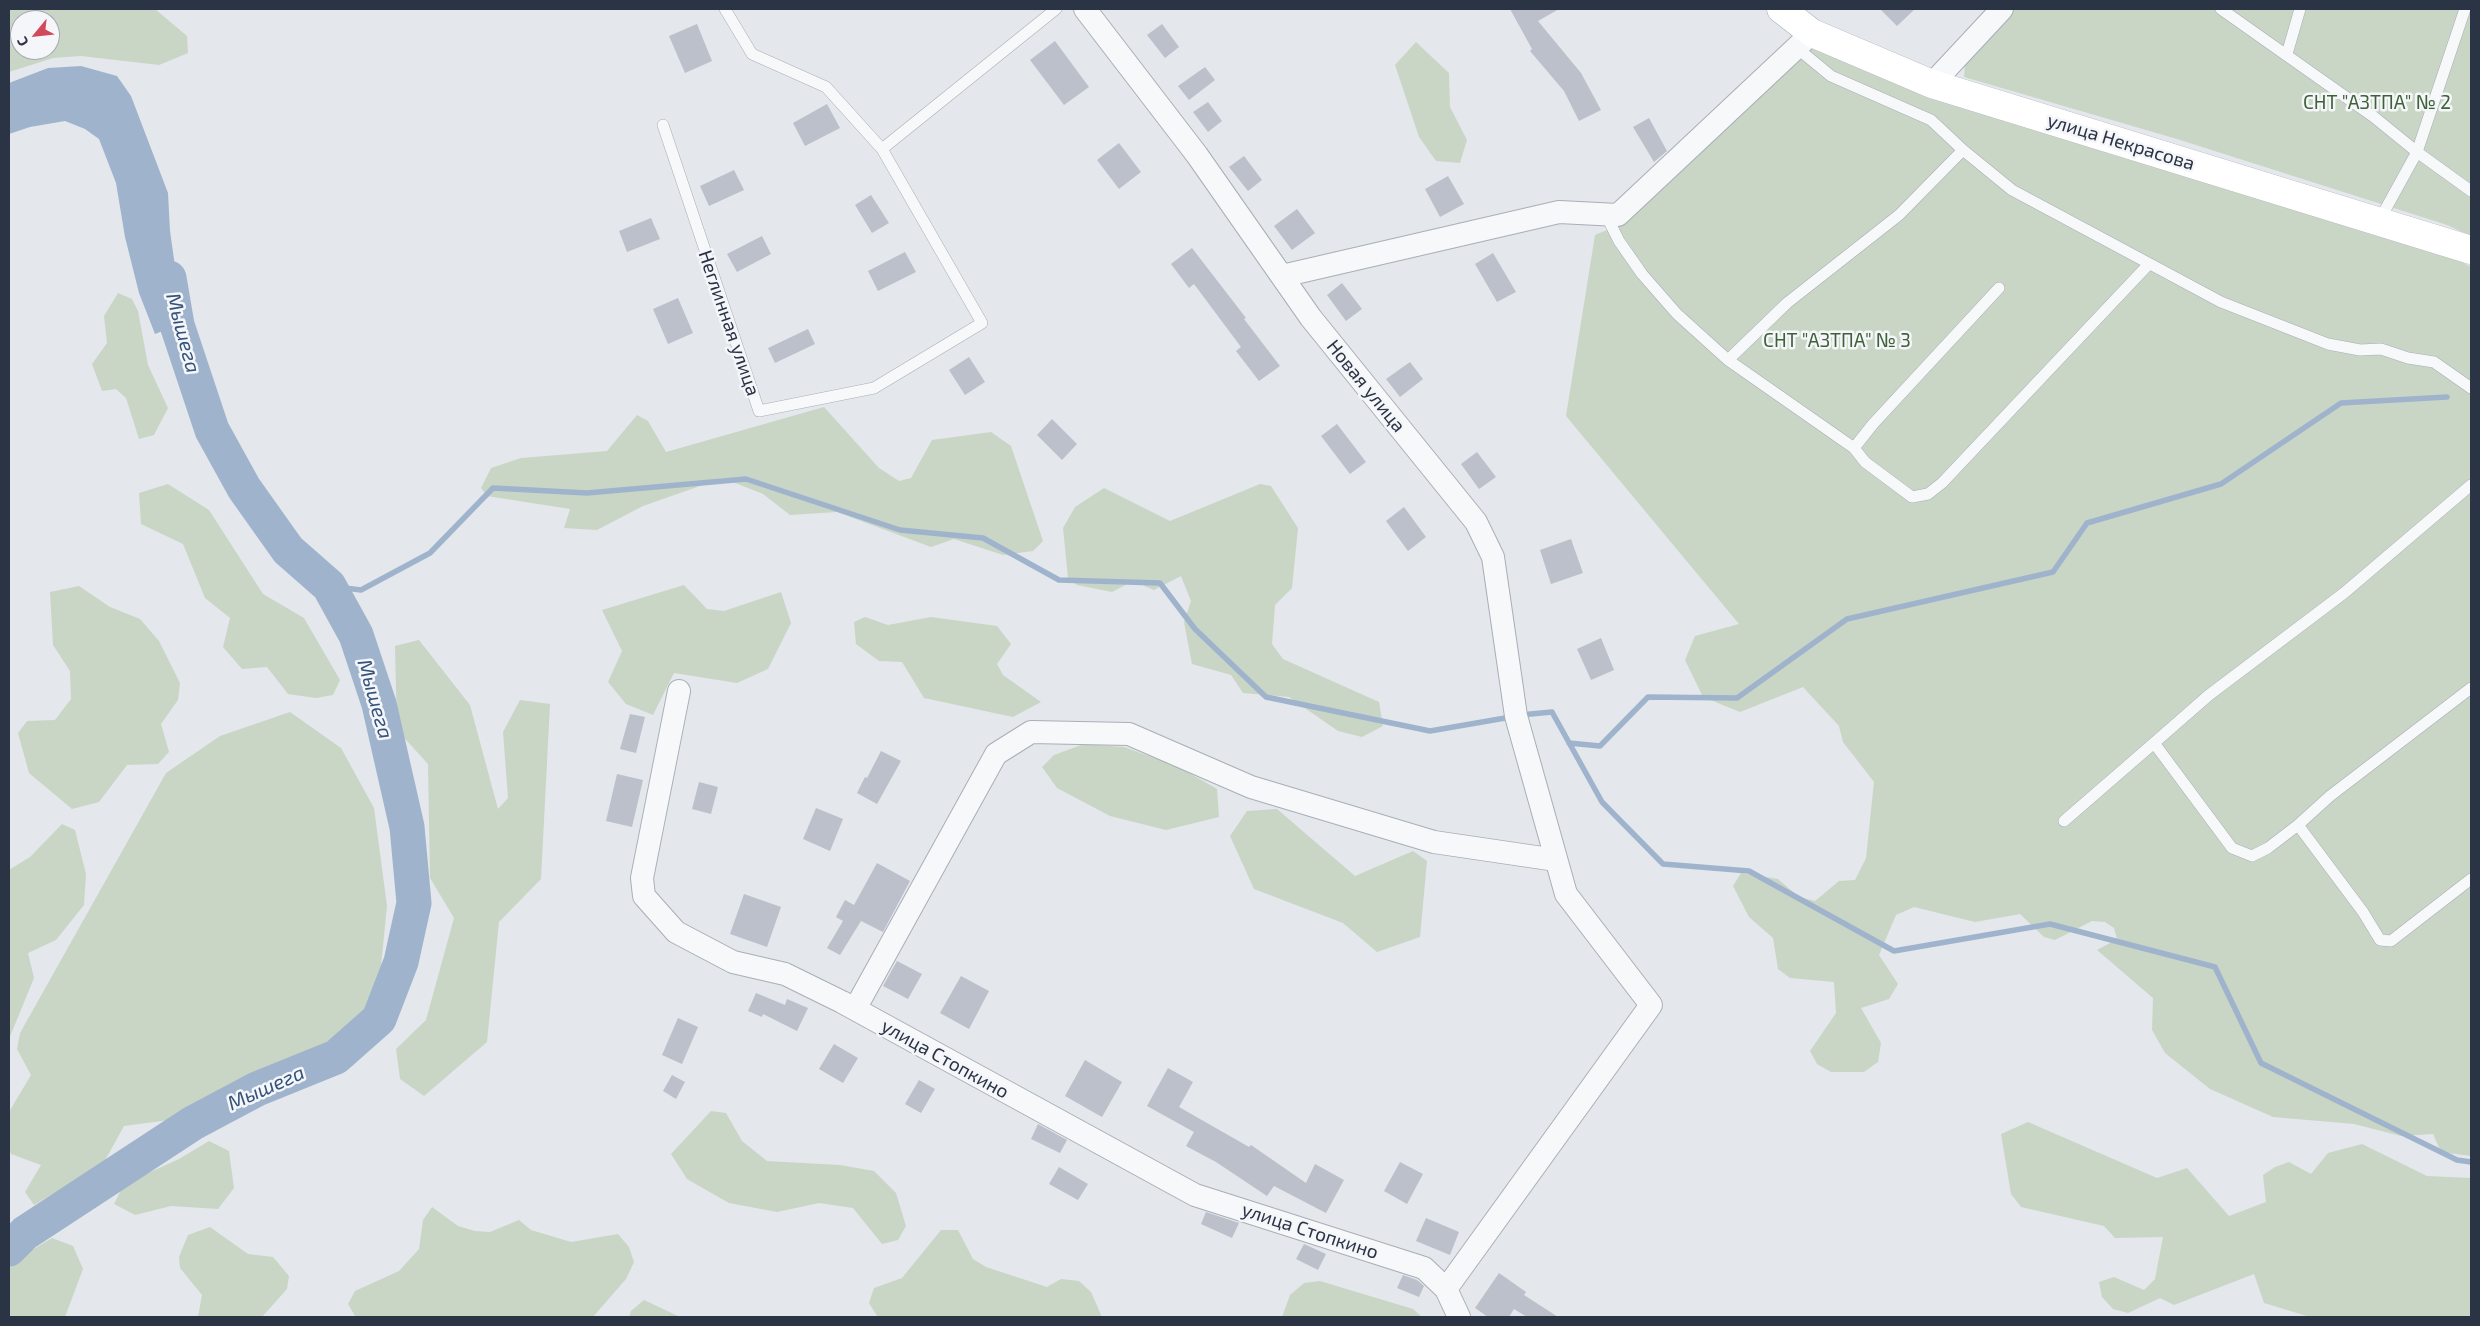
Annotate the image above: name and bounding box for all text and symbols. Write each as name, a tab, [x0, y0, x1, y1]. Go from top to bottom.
north arrow	[10, 10, 60, 60]
text: С	[13, 34, 32, 49]
park label: СНТ "АЗТПА" № 2	[2303, 92, 2451, 114]
street label: улица Некрасова	[2044, 109, 2198, 175]
street label: Неглинная улица	[693, 247, 765, 399]
water label: Мышега	[161, 291, 205, 375]
park label: СНТ "АЗТПА" № 3	[1763, 330, 1911, 352]
street label: Новая улица	[1322, 335, 1410, 437]
water label: Мышега	[352, 656, 398, 742]
street label: улица Стопкино	[877, 1015, 1013, 1103]
water label: Мышега	[224, 1060, 308, 1116]
street label: улица Стопкино	[1239, 1198, 1381, 1264]

